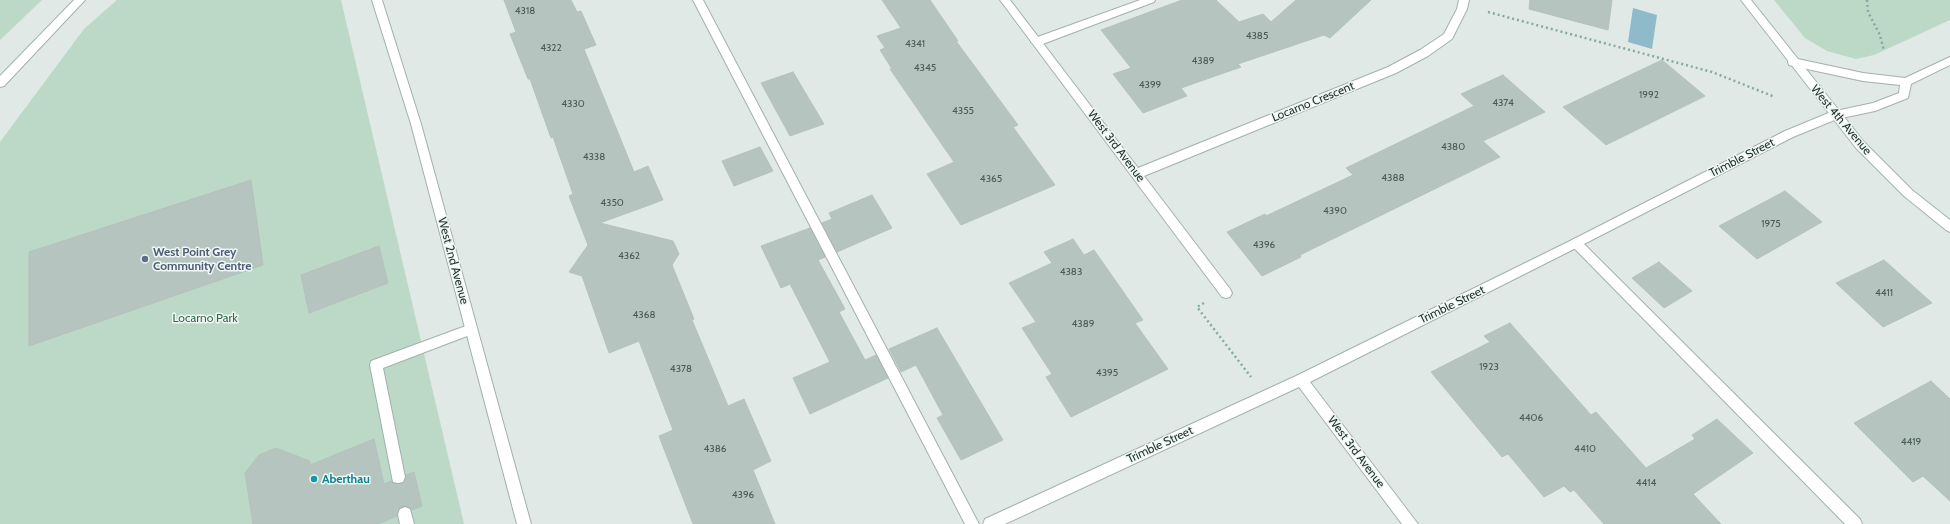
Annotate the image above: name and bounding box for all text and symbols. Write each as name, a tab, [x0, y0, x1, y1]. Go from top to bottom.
house number: 4318	[515, 5, 535, 17]
house number: 4385	[1246, 30, 1268, 42]
house number: 4341	[905, 38, 925, 50]
house number: 4322	[540, 42, 562, 54]
house number: 4389	[1192, 55, 1214, 67]
house number: 4345	[914, 62, 936, 74]
house number: 4399	[1139, 79, 1161, 91]
street label: Locarno Crescent	[1270, 79, 1356, 125]
street label: West 4th Avenue	[1808, 82, 1874, 158]
house number: 1992	[1639, 89, 1659, 101]
house number: 4374	[1492, 97, 1514, 109]
house number: 4330	[561, 98, 585, 110]
house number: 4355	[952, 105, 974, 117]
street label: West 3rd Avenue	[1084, 107, 1148, 185]
street label: Trimble Street	[1707, 135, 1777, 181]
house number: 4380	[1441, 141, 1465, 153]
house number: 4338	[583, 151, 605, 163]
house number: 4388	[1381, 172, 1405, 184]
house number: 4365	[980, 173, 1002, 185]
house number: 4350	[600, 197, 624, 209]
house number: 4390	[1323, 205, 1347, 217]
street label: West 2nd Avenue	[435, 216, 471, 306]
house number: 1975	[1761, 218, 1781, 230]
house number: 4396	[1253, 239, 1275, 251]
place label: West Point Grey Community Centre	[153, 245, 251, 273]
house number: 4362	[618, 250, 640, 262]
marker: West Point Grey Community Centre	[140, 254, 150, 264]
house number: 4383	[1060, 266, 1082, 278]
street label: Trimble Street	[1417, 283, 1487, 327]
house number: 4411	[1875, 287, 1893, 299]
house number: 4368	[633, 309, 655, 321]
park label: Locarno Park	[172, 311, 238, 325]
house number: 4389	[1072, 318, 1094, 330]
house number: 1923	[1479, 361, 1499, 373]
house number: 4378	[670, 363, 692, 375]
house number: 4395	[1096, 367, 1118, 379]
house number: 4406	[1519, 412, 1543, 424]
street label: West 3rd Avenue	[1324, 413, 1388, 491]
street label: Trimble Street	[1125, 423, 1195, 467]
house number: 4419	[1901, 436, 1921, 448]
house number: 4386	[704, 443, 726, 455]
house number: 4410	[1574, 443, 1596, 455]
place label: Aberthau	[322, 472, 370, 486]
marker: Aberthau	[309, 474, 319, 484]
house number: 4414	[1636, 477, 1656, 489]
house number: 4396	[732, 489, 754, 501]

